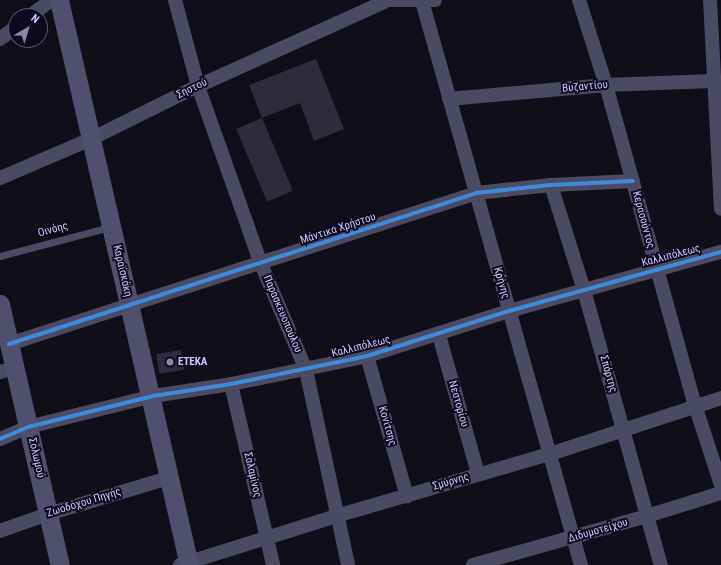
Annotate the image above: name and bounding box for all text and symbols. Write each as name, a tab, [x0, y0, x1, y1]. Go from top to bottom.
north arrow	[8, 8, 48, 48]
text: N	[28, 12, 42, 26]
street label: Σηστού	[175, 76, 209, 102]
street label: Βυζαντίου	[562, 78, 608, 96]
street label: Κερασούντος	[629, 190, 657, 250]
street label: Μάντικα Χρήστου	[299, 211, 377, 247]
street label: Οινόης	[37, 220, 69, 240]
street label: Καλλιπόλεως	[640, 242, 702, 270]
street label: Καραϊσκάκη	[110, 244, 134, 298]
street label: Κρήνης	[490, 266, 512, 300]
street label: Παρασκευοπούλου	[260, 273, 304, 355]
street label: Καλλιπόλεως	[330, 333, 392, 361]
street label: Σπάρτης	[596, 354, 620, 394]
place label: ΕΤΕΚΑ	[178, 355, 207, 369]
marker: ΕΤΕΚΑ	[165, 357, 175, 367]
street label: Νεστορίου	[445, 379, 471, 429]
street label: Κονίτσης	[375, 405, 399, 447]
street label: Σολωμού	[25, 437, 47, 479]
street label: Σαλαμίνος	[240, 451, 264, 499]
street label: Σμύρνης	[431, 470, 471, 494]
street label: Ζωοδόχου Πηγής	[45, 485, 123, 521]
street label: Διδυμοτείχου	[567, 516, 629, 546]

